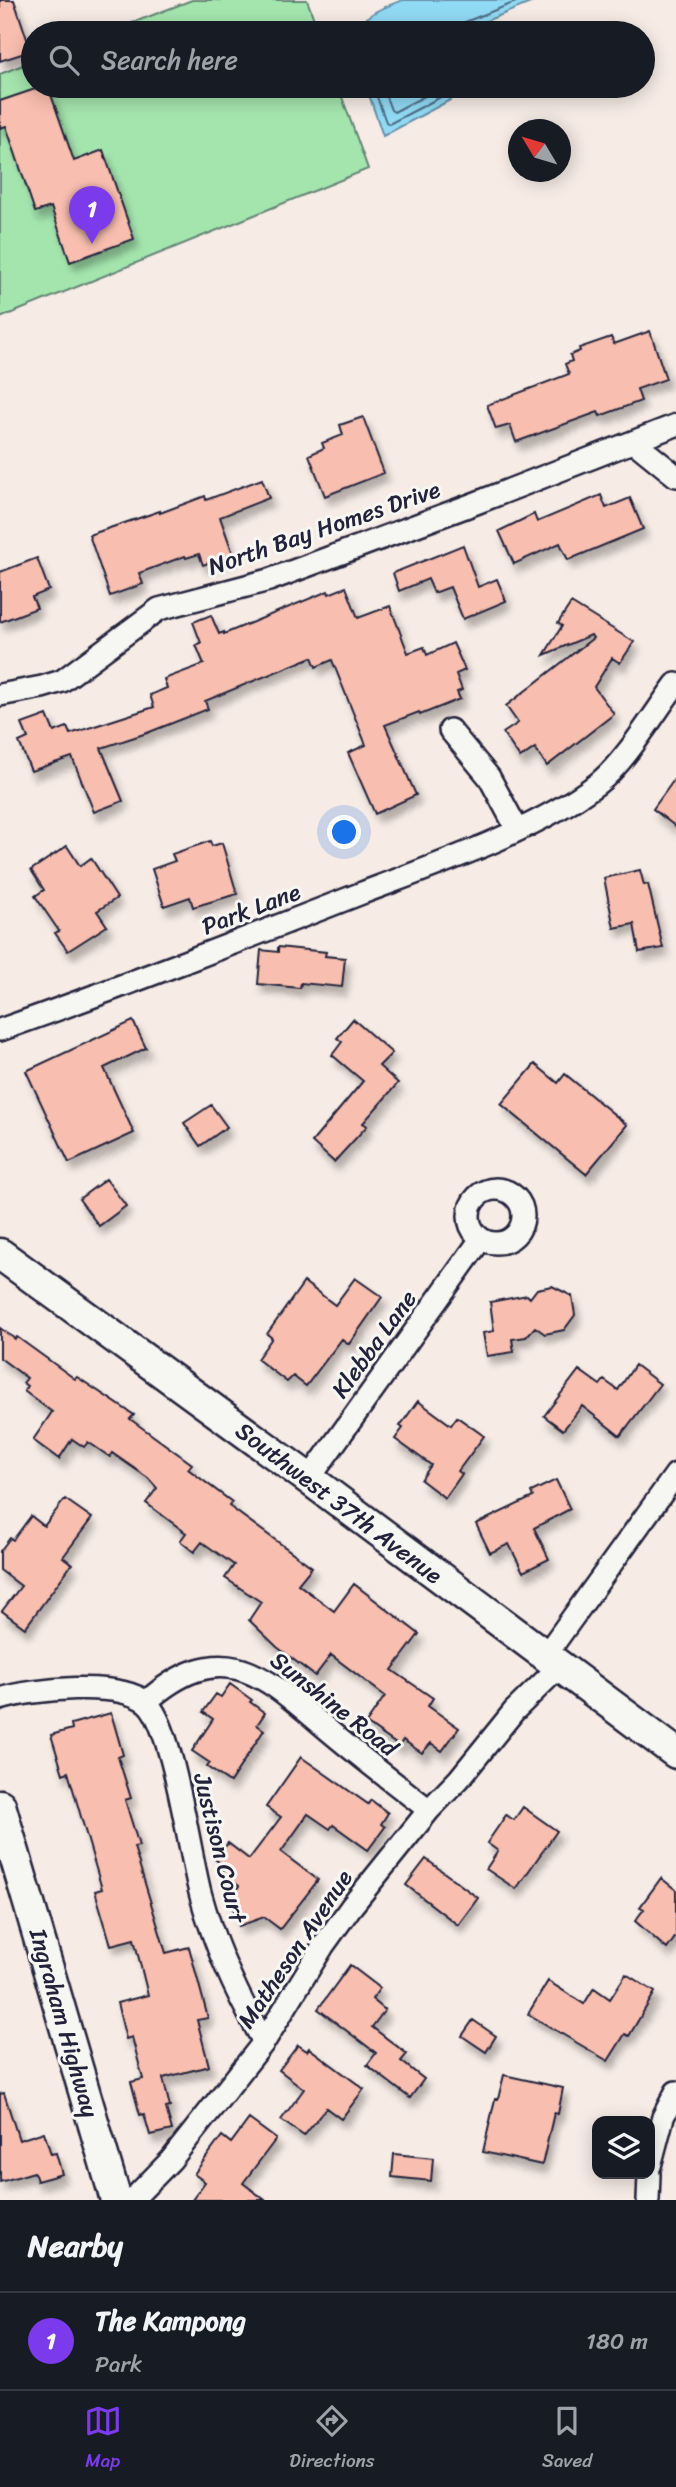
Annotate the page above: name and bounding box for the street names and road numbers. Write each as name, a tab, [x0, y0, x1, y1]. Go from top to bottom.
street label: North Bay Homes Drive	[202, 468, 446, 587]
street label: Park Lane	[195, 871, 307, 947]
street label: Klebba Lane	[320, 1281, 428, 1407]
street label: Southwest 37th Avenue	[226, 1411, 452, 1596]
street label: Sunshine Road	[261, 1640, 408, 1769]
street label: Justison Court	[181, 1768, 259, 1928]
street label: Matheson Avenue	[226, 1860, 364, 2037]
street label: Ingraham Highway	[17, 1923, 111, 2123]

